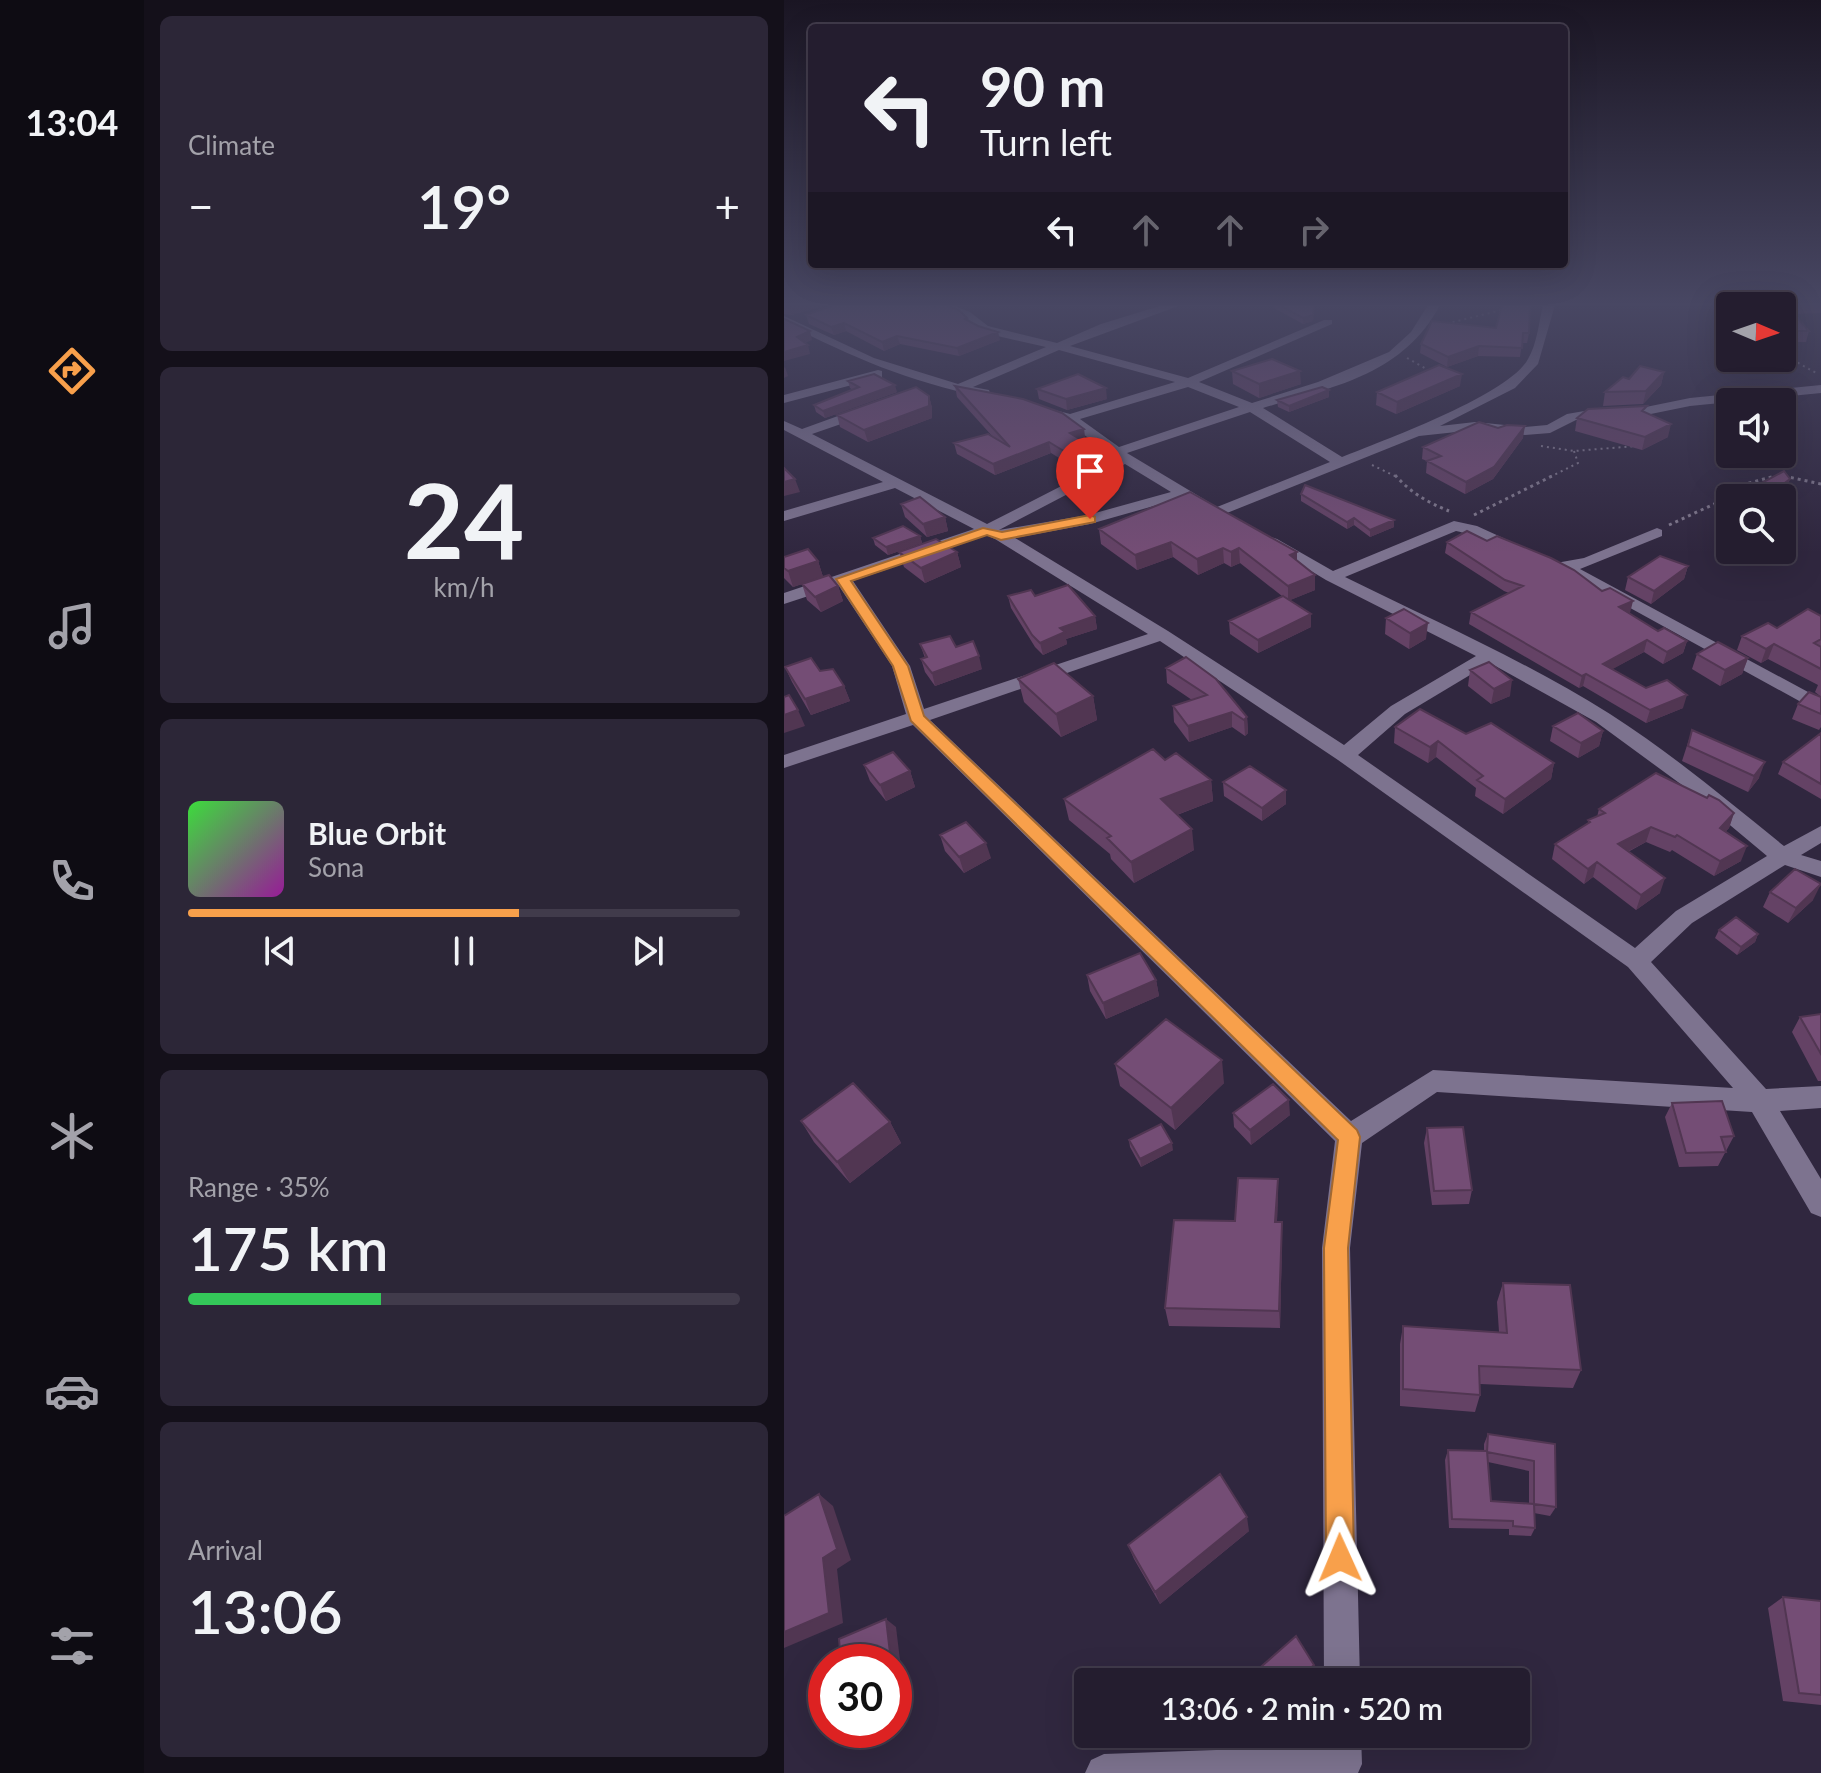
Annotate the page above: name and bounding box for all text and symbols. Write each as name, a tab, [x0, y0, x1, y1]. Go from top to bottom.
text: 90 m	[980, 52, 1105, 119]
icon: left	[848, 56, 952, 160]
text: 13:04	[26, 100, 118, 144]
text: Turn left	[980, 120, 1112, 164]
text: Climate	[188, 129, 275, 161]
text: 19°	[417, 170, 511, 242]
text: −	[188, 180, 214, 232]
text: +	[714, 180, 740, 232]
icon: left	[1040, 208, 1084, 252]
icon: ahead	[1124, 208, 1168, 252]
icon: ahead	[1208, 208, 1252, 252]
icon: right	[1292, 208, 1336, 252]
north arrow	[1716, 292, 1796, 372]
map controls	[1716, 292, 1796, 564]
icon: directions	[44, 343, 100, 399]
button: sound	[1716, 388, 1796, 468]
pin	[1056, 437, 1124, 519]
icon: arrive	[1068, 449, 1112, 493]
text: 24	[404, 456, 524, 581]
button: search	[1716, 484, 1796, 564]
text: km/h	[434, 571, 494, 603]
icon: music	[44, 598, 100, 654]
text: Blue Orbit	[308, 815, 446, 851]
text: Sona	[308, 851, 364, 883]
icon: phone	[44, 853, 100, 909]
icon: previous	[258, 929, 302, 973]
icon: pause	[442, 929, 486, 973]
icon: next	[626, 929, 670, 973]
icon: climate	[44, 1108, 100, 1164]
text: Range · 35%	[188, 1171, 330, 1203]
text: 175 km	[188, 1212, 389, 1284]
icon: car	[44, 1363, 100, 1419]
position arrow	[1298, 1516, 1382, 1600]
text: Arrival	[188, 1534, 263, 1566]
text: 13:06	[188, 1575, 342, 1647]
icon: filters	[44, 1618, 100, 1674]
speed limit sign: 30	[808, 1644, 912, 1748]
text: 13:06 · 2 min · 520 m	[1161, 1690, 1443, 1726]

